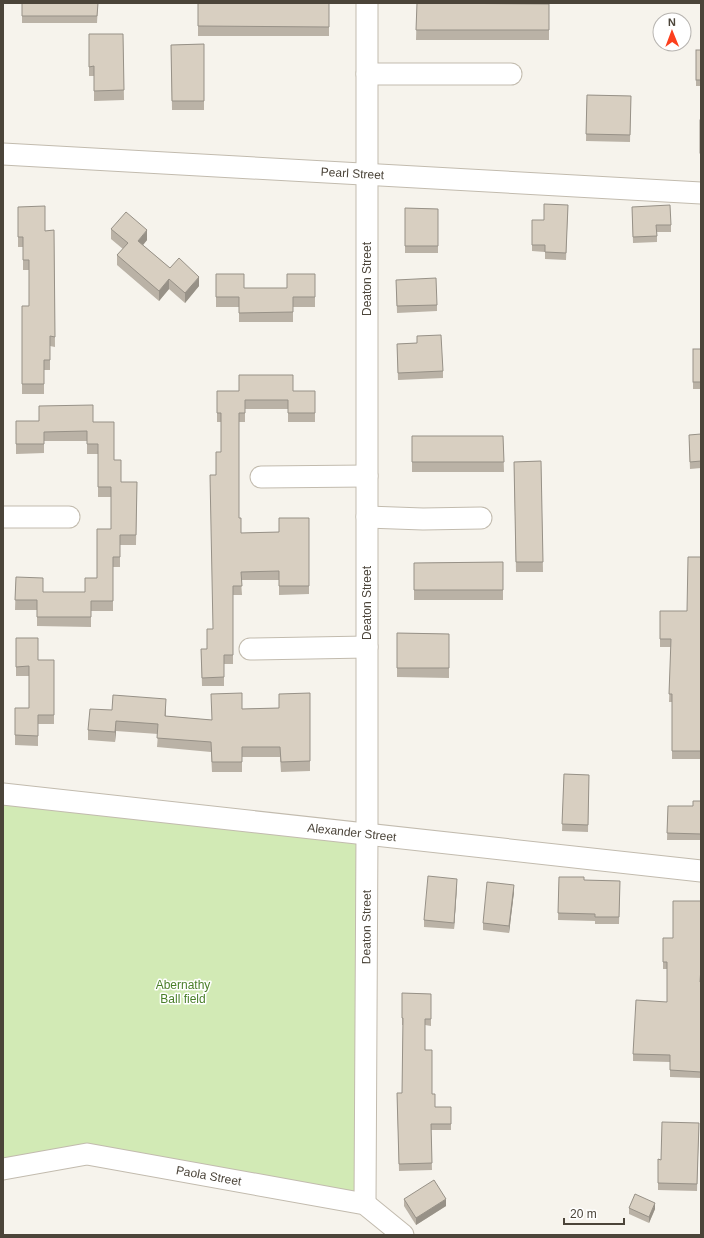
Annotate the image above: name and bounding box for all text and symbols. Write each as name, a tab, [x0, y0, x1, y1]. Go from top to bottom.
north arrow	[652, 12, 692, 52]
text: N	[668, 16, 676, 28]
street label: Pearl Street	[320, 165, 385, 182]
street label: Deaton Street	[360, 241, 374, 316]
street label: Deaton Street	[360, 565, 374, 640]
street label: Alexander Street	[307, 821, 398, 844]
street label: Deaton Street	[359, 889, 374, 964]
park label: Abernathy Ball field	[156, 978, 210, 1006]
street label: Paola Street	[175, 1163, 243, 1189]
scale bar	[564, 1200, 624, 1226]
text: 20 m	[570, 1207, 597, 1221]

